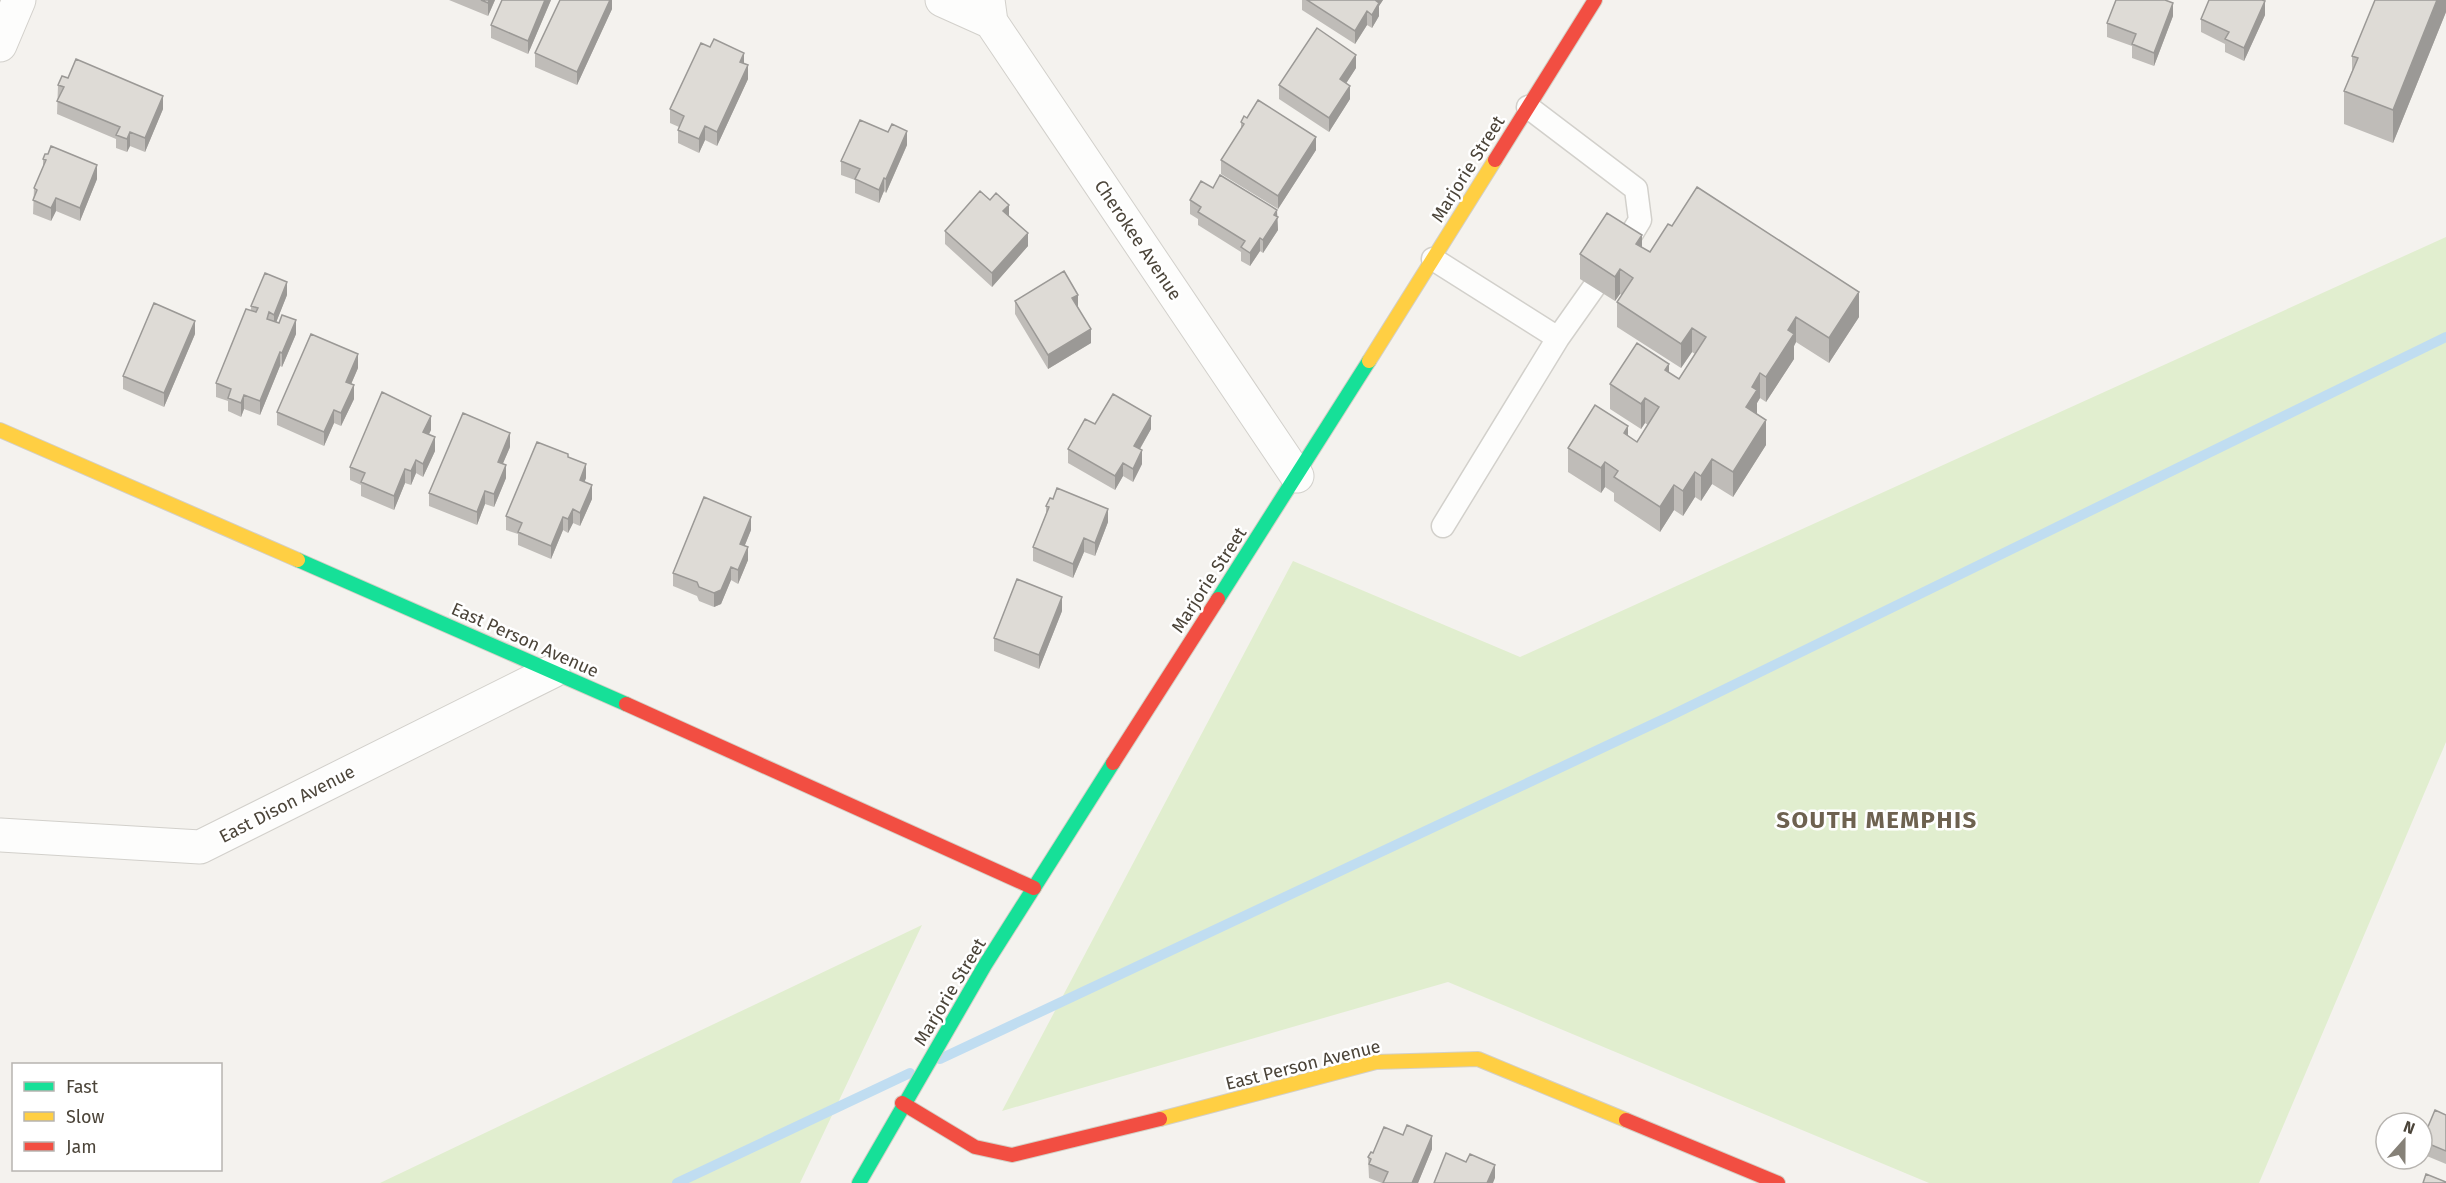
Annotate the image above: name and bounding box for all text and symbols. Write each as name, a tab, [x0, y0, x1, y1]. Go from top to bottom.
street label: Marjorie Street	[1426, 111, 1510, 226]
street label: Cherokee Avenue	[1090, 176, 1186, 304]
street label: Marjorie Street	[1167, 523, 1252, 637]
street label: East Person Avenue	[448, 598, 602, 682]
street label: East Dison Avenue	[215, 760, 359, 848]
district label: SOUTH MEMPHIS	[1776, 806, 1978, 834]
street label: Marjorie Street	[909, 934, 991, 1050]
street label: East Person Avenue	[1223, 1035, 1383, 1095]
legend	[12, 1063, 222, 1171]
text: Fast	[66, 1076, 99, 1098]
text: Slow	[66, 1106, 105, 1128]
north arrow	[2374, 1111, 2434, 1171]
text: N	[2401, 1117, 2418, 1138]
text: Jam	[66, 1136, 97, 1158]

